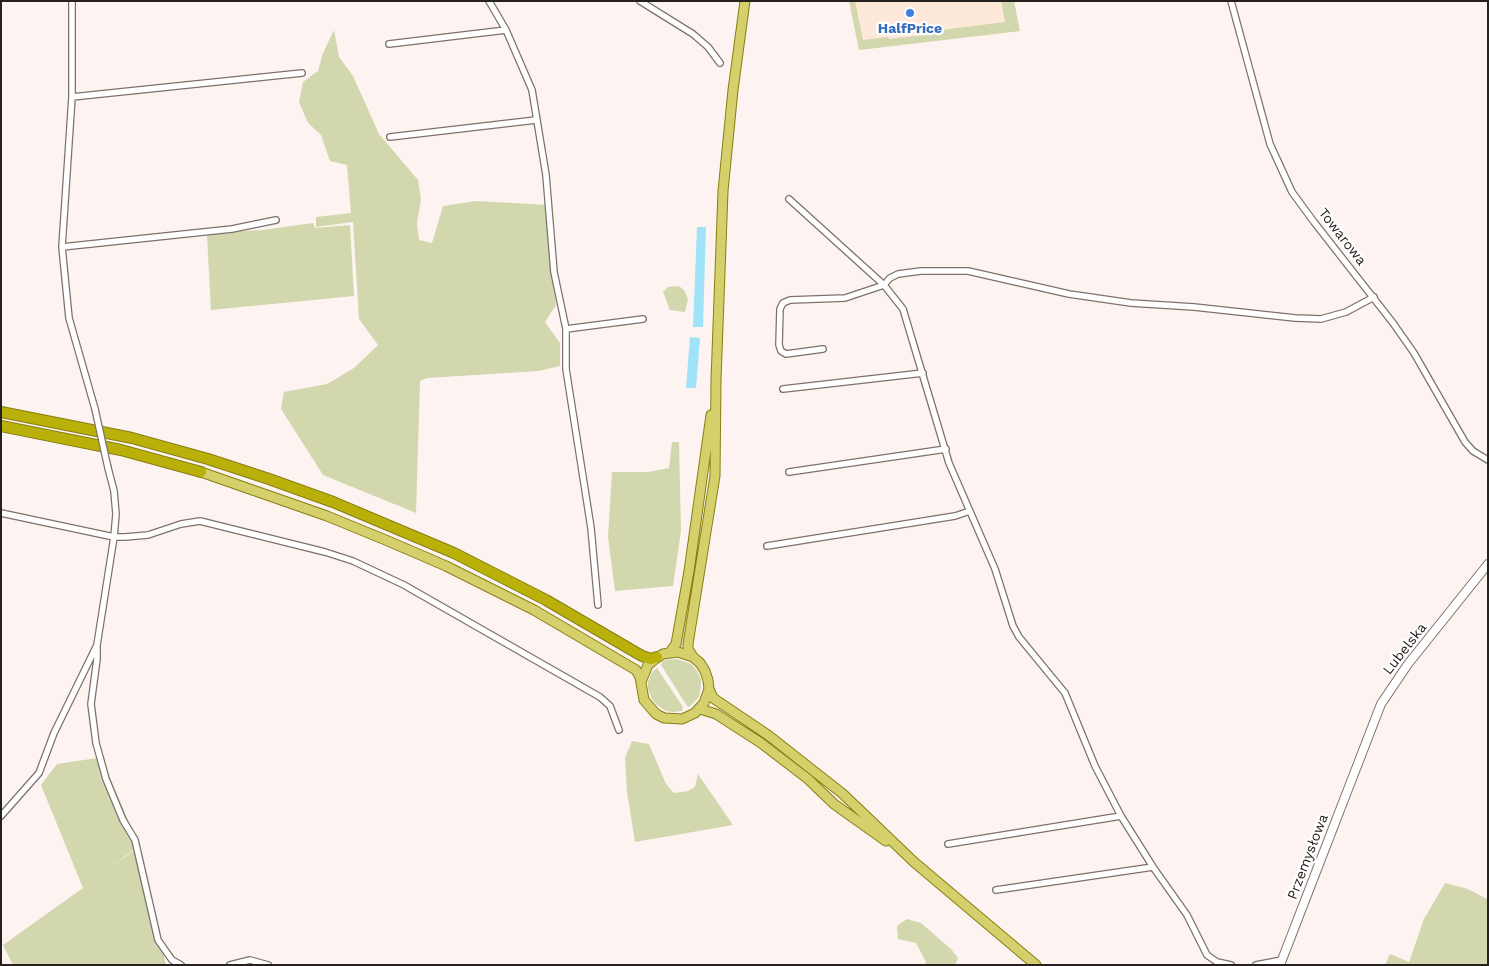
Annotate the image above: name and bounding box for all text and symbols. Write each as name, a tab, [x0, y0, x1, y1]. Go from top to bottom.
marker: HalfPrice	[904, 7, 916, 19]
place label: HalfPrice	[878, 21, 942, 37]
street label: Towarowa	[1315, 205, 1369, 269]
street label: Lubelska	[1380, 620, 1430, 678]
street label: Przemysłowa	[1284, 812, 1332, 902]

